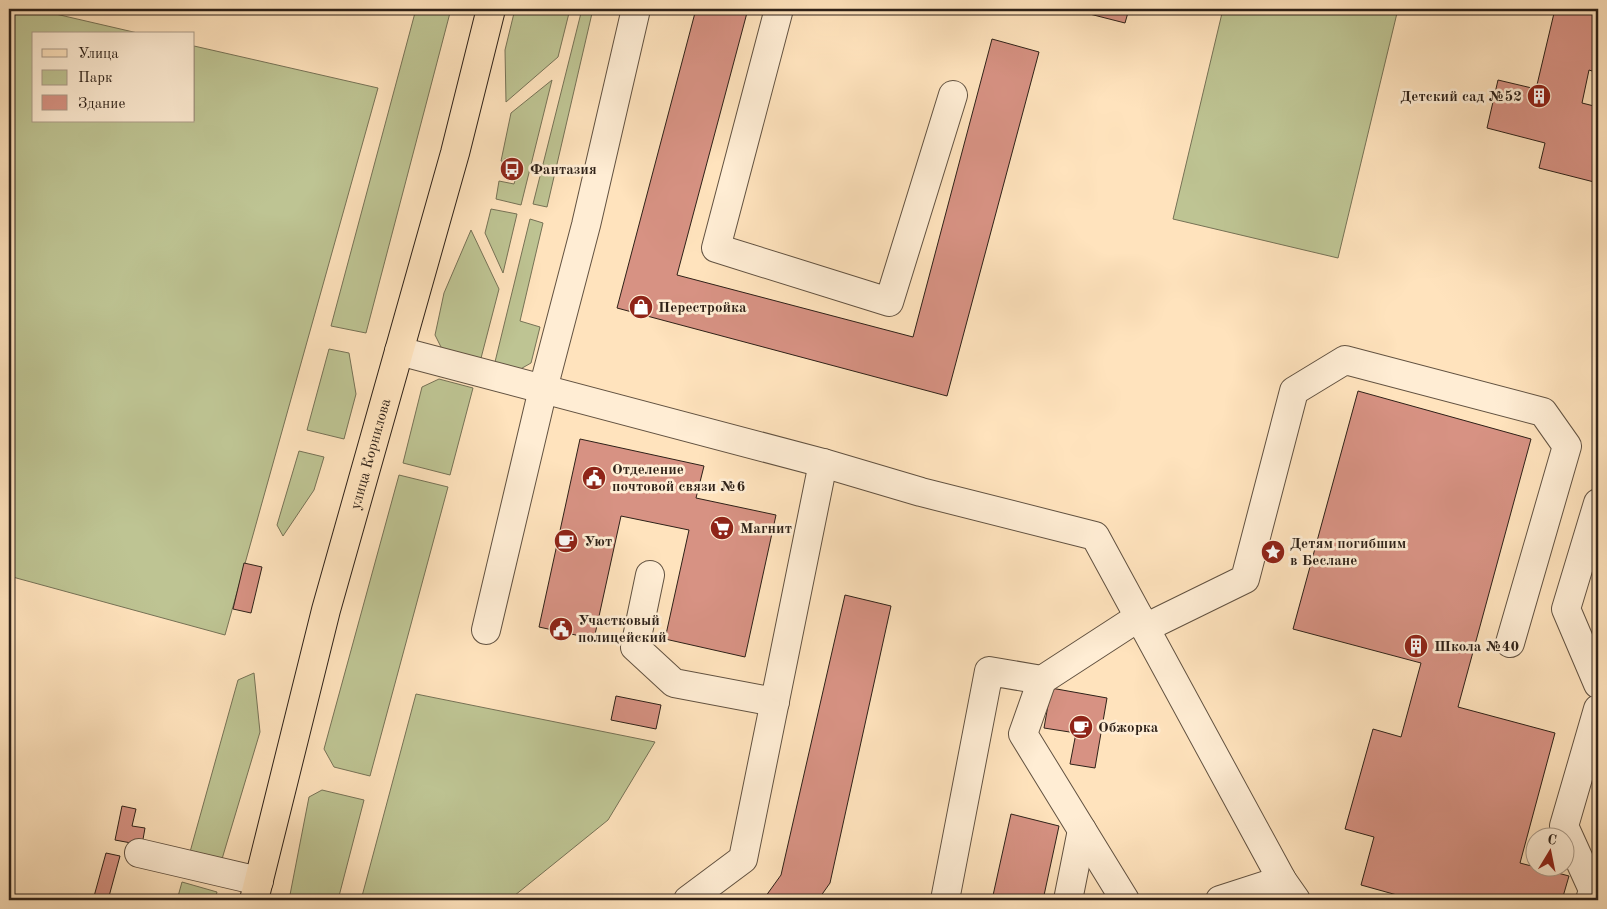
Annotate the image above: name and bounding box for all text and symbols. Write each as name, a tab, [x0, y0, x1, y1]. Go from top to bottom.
legend	[32, 32, 195, 122]
text: Улица	[78, 47, 119, 62]
text: Парк	[78, 71, 113, 86]
building icon: Детский сад №52	[1526, 83, 1552, 109]
place label: Детский сад №52	[1400, 90, 1522, 105]
text: Здание	[78, 97, 125, 112]
bus stop icon: Фантазия	[499, 156, 525, 182]
place label: Фантазия	[530, 163, 597, 178]
shop icon: Перестройка	[628, 294, 654, 320]
place label: Перестройка	[658, 301, 747, 316]
street label: улица Корнилова	[349, 397, 394, 512]
place label: Отделение почтовой связи №6	[612, 463, 745, 495]
public building icon: Отделение почтовой связи №6	[581, 465, 607, 491]
supermarket icon: Магнит	[709, 515, 735, 541]
place label: Магнит	[740, 522, 792, 537]
cafe icon: Уют	[553, 528, 579, 554]
place label: Уют	[584, 535, 612, 550]
place label: Детям погибшим в Беслане	[1290, 537, 1407, 569]
place icon: Детям погибшим в Беслане	[1260, 539, 1286, 565]
place label: Участковый полицейский	[578, 614, 667, 646]
public building icon: Участковый полицейский	[548, 616, 574, 642]
building icon: Школа №40	[1403, 633, 1429, 659]
place label: Школа №40	[1434, 640, 1519, 655]
cafe icon: Обжорка	[1068, 714, 1094, 740]
place label: Обжорка	[1098, 721, 1159, 736]
north arrow	[1524, 826, 1574, 876]
text: С	[1546, 832, 1558, 848]

